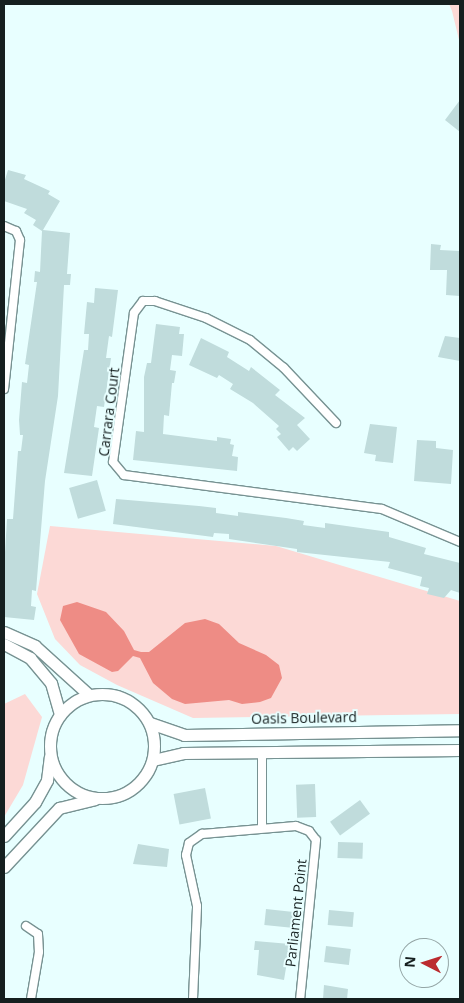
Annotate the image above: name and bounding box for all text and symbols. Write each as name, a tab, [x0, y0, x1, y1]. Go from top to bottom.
street label: Carrara Court	[95, 367, 123, 457]
street label: Oasis Boulevard	[251, 709, 357, 727]
street label: Parliament Point	[282, 858, 310, 968]
north arrow	[399, 938, 449, 988]
text: N	[400, 955, 420, 968]

